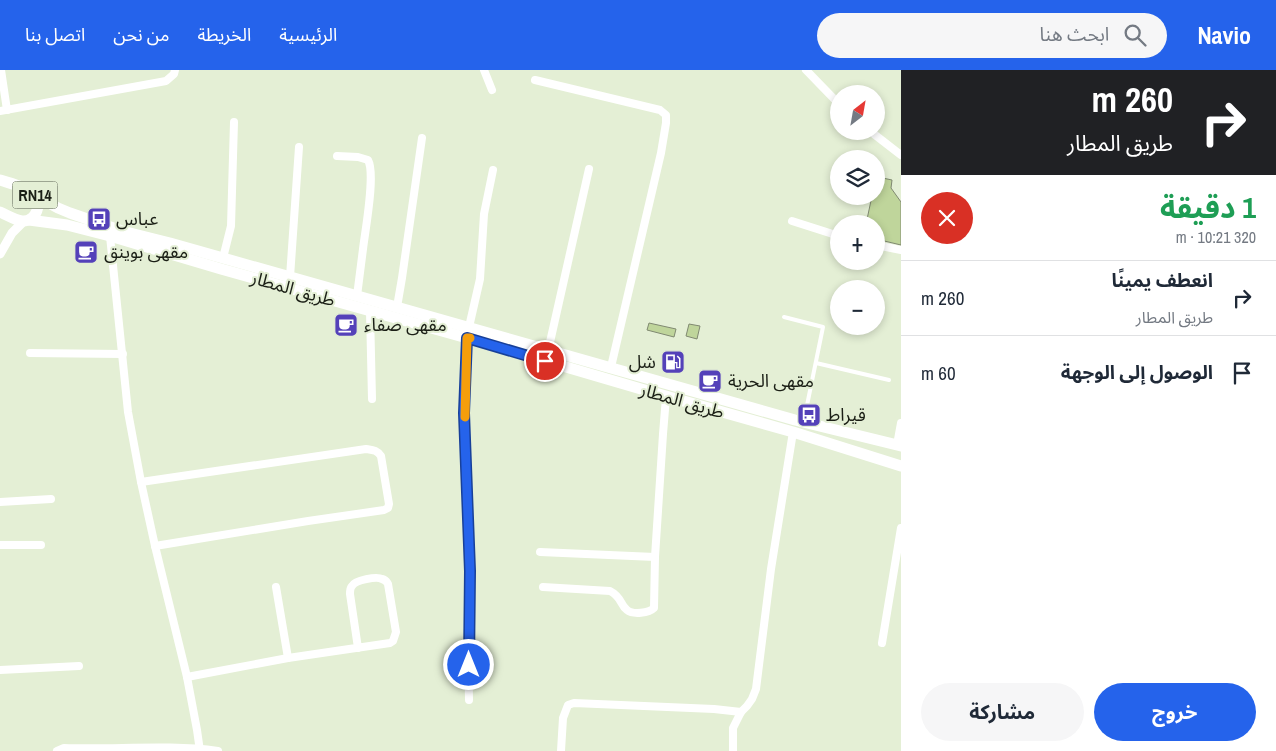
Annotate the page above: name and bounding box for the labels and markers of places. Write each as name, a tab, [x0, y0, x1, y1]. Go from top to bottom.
bus stop icon: عباس	[86, 206, 112, 232]
place label: عباس	[116, 206, 158, 231]
cafe icon: مقهى بوينق	[73, 239, 99, 265]
place label: مقهى بوينق	[104, 239, 188, 264]
cafe icon: مقهى صفاء	[333, 312, 359, 338]
place label: مقهى صفاء	[364, 312, 447, 337]
pin	[524, 340, 566, 382]
place label: شل	[629, 349, 656, 374]
fuel station icon: شل	[660, 349, 686, 375]
cafe icon: مقهى الحرية	[697, 368, 723, 394]
place label: مقهى الحرية	[728, 368, 814, 393]
bus stop icon: قيراط	[796, 402, 822, 428]
place label: قيراط	[826, 402, 866, 427]

